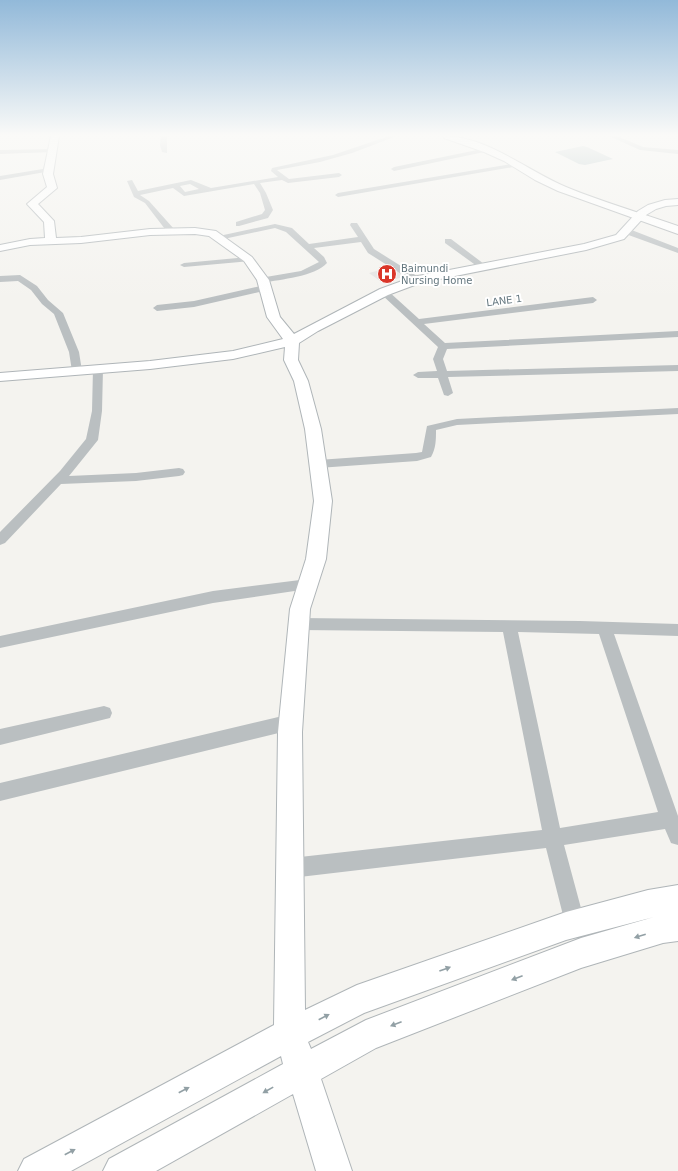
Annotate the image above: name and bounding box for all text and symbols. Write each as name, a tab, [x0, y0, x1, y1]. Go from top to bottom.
hospital icon: Baimundi Nursing Home	[376, 263, 398, 285]
place label: Baimundi Nursing Home	[401, 263, 472, 286]
street label: LANE 1	[486, 293, 523, 308]
one-way arrow	[634, 933, 646, 939]
one-way arrow	[439, 965, 451, 971]
one-way arrow	[511, 975, 523, 981]
one-way arrow	[318, 1014, 330, 1020]
one-way arrow	[389, 1022, 401, 1028]
one-way arrow	[178, 1087, 190, 1094]
one-way arrow	[262, 1087, 274, 1093]
one-way arrow	[64, 1149, 76, 1156]

